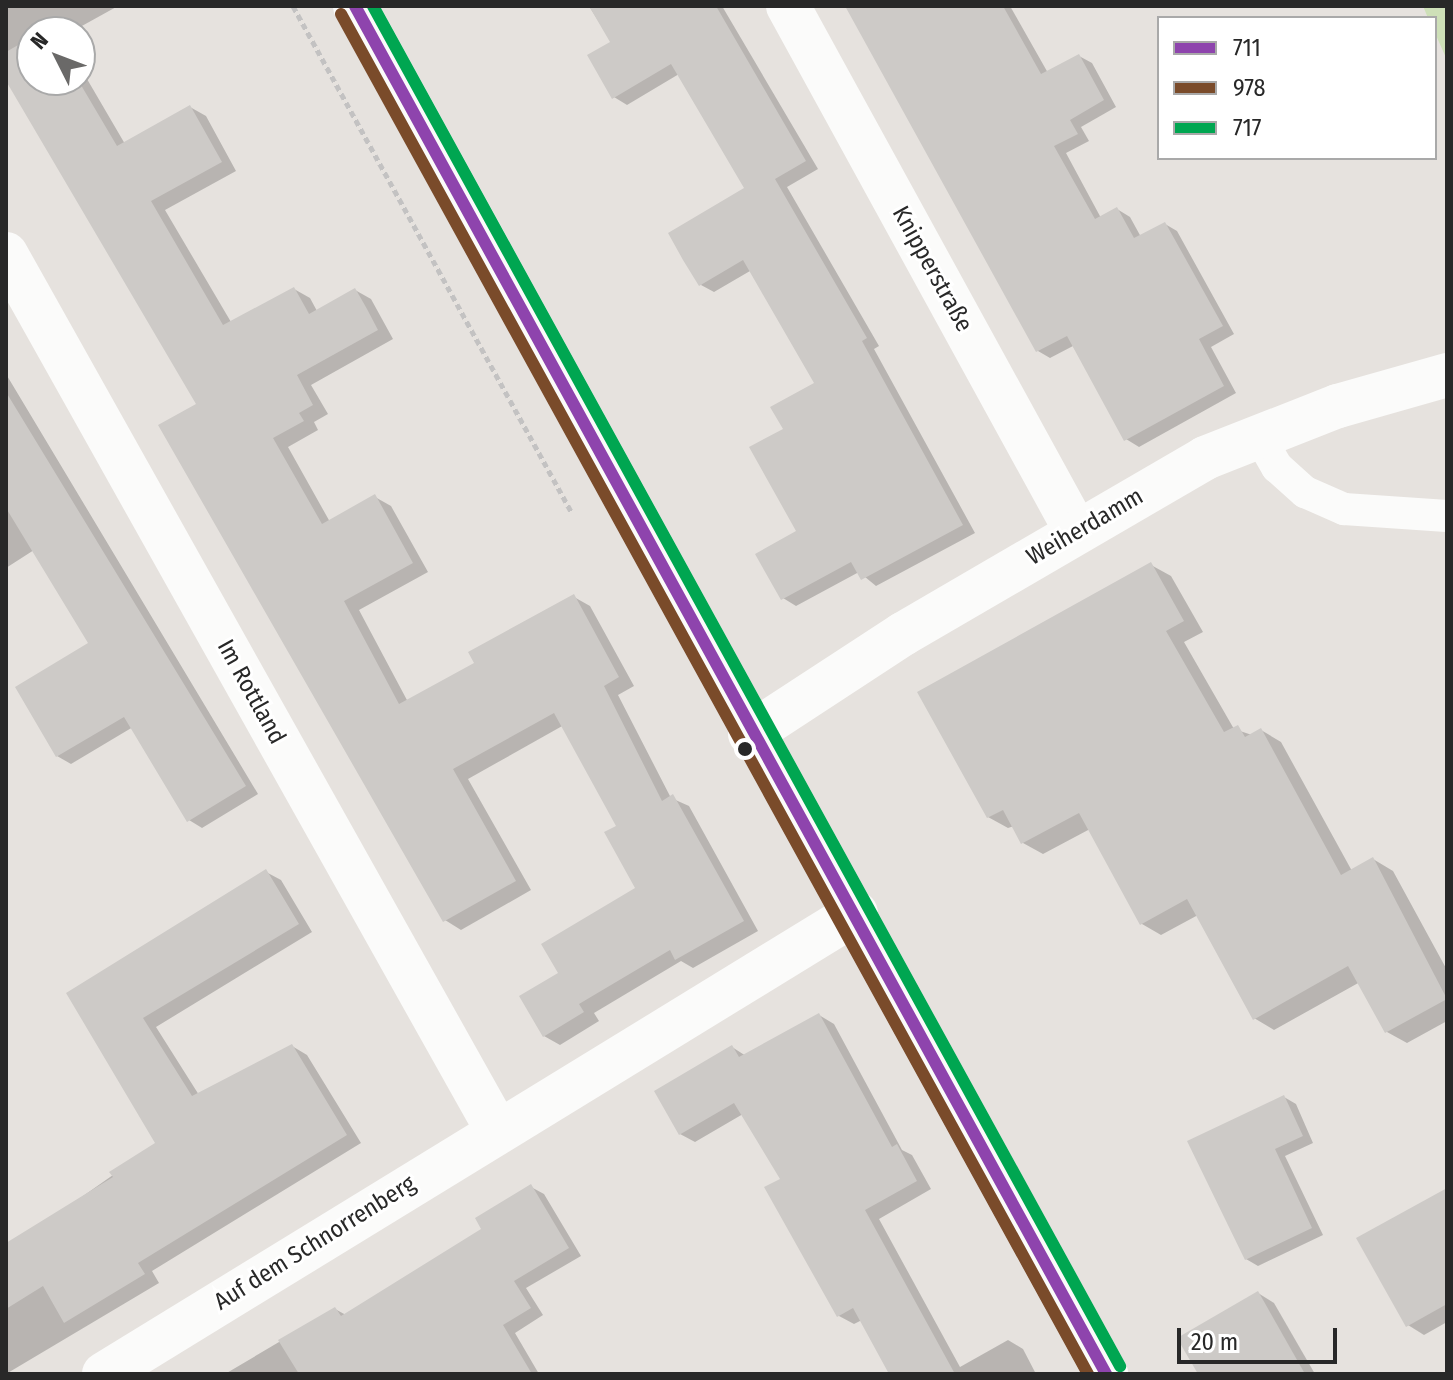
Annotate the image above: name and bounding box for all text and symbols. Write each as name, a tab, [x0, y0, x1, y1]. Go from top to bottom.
north arrow	[16, 16, 96, 96]
legend	[1157, 16, 1437, 160]
text: N	[25, 27, 54, 55]
text: 711	[1233, 34, 1261, 62]
text: 978	[1233, 74, 1266, 102]
text: 717	[1233, 114, 1262, 142]
street label: Knipperstraße	[886, 201, 978, 337]
street label: Weiherdamm	[1022, 482, 1148, 572]
street label: Im Rottland	[211, 635, 291, 749]
unlabelled marker	[737, 741, 753, 757]
street label: Auf dem Schnorrenberg	[209, 1169, 421, 1317]
scale bar	[1181, 1312, 1341, 1362]
text: 20 m	[1191, 1328, 1238, 1356]

